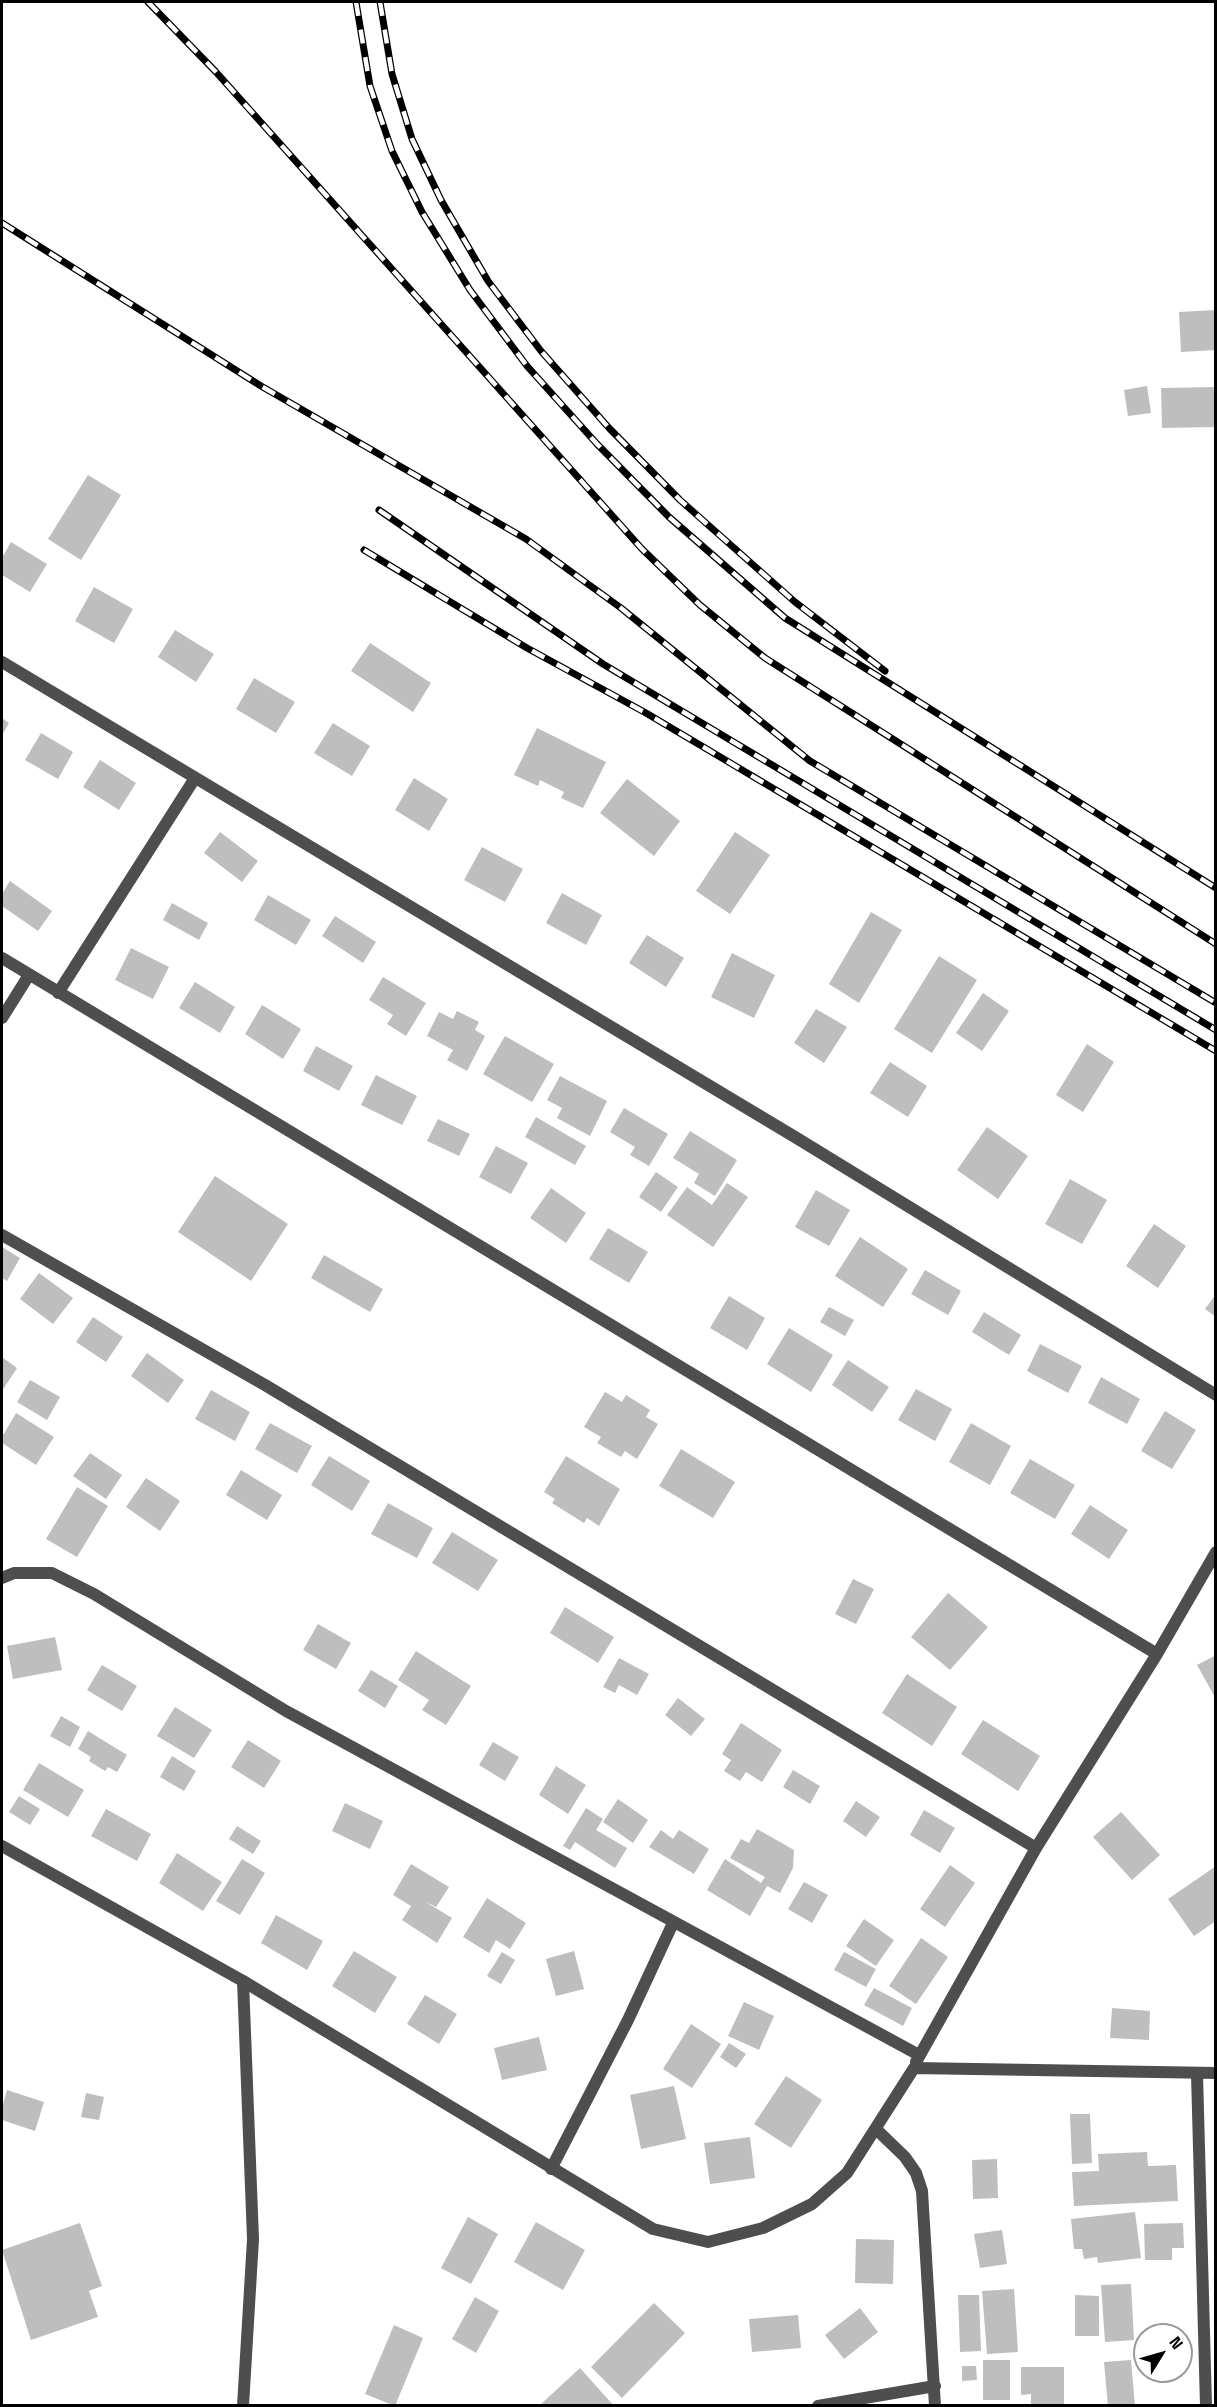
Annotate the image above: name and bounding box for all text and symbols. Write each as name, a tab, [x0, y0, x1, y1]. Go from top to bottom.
north arrow	[1133, 2323, 1193, 2383]
text: N	[1165, 2332, 1188, 2354]

